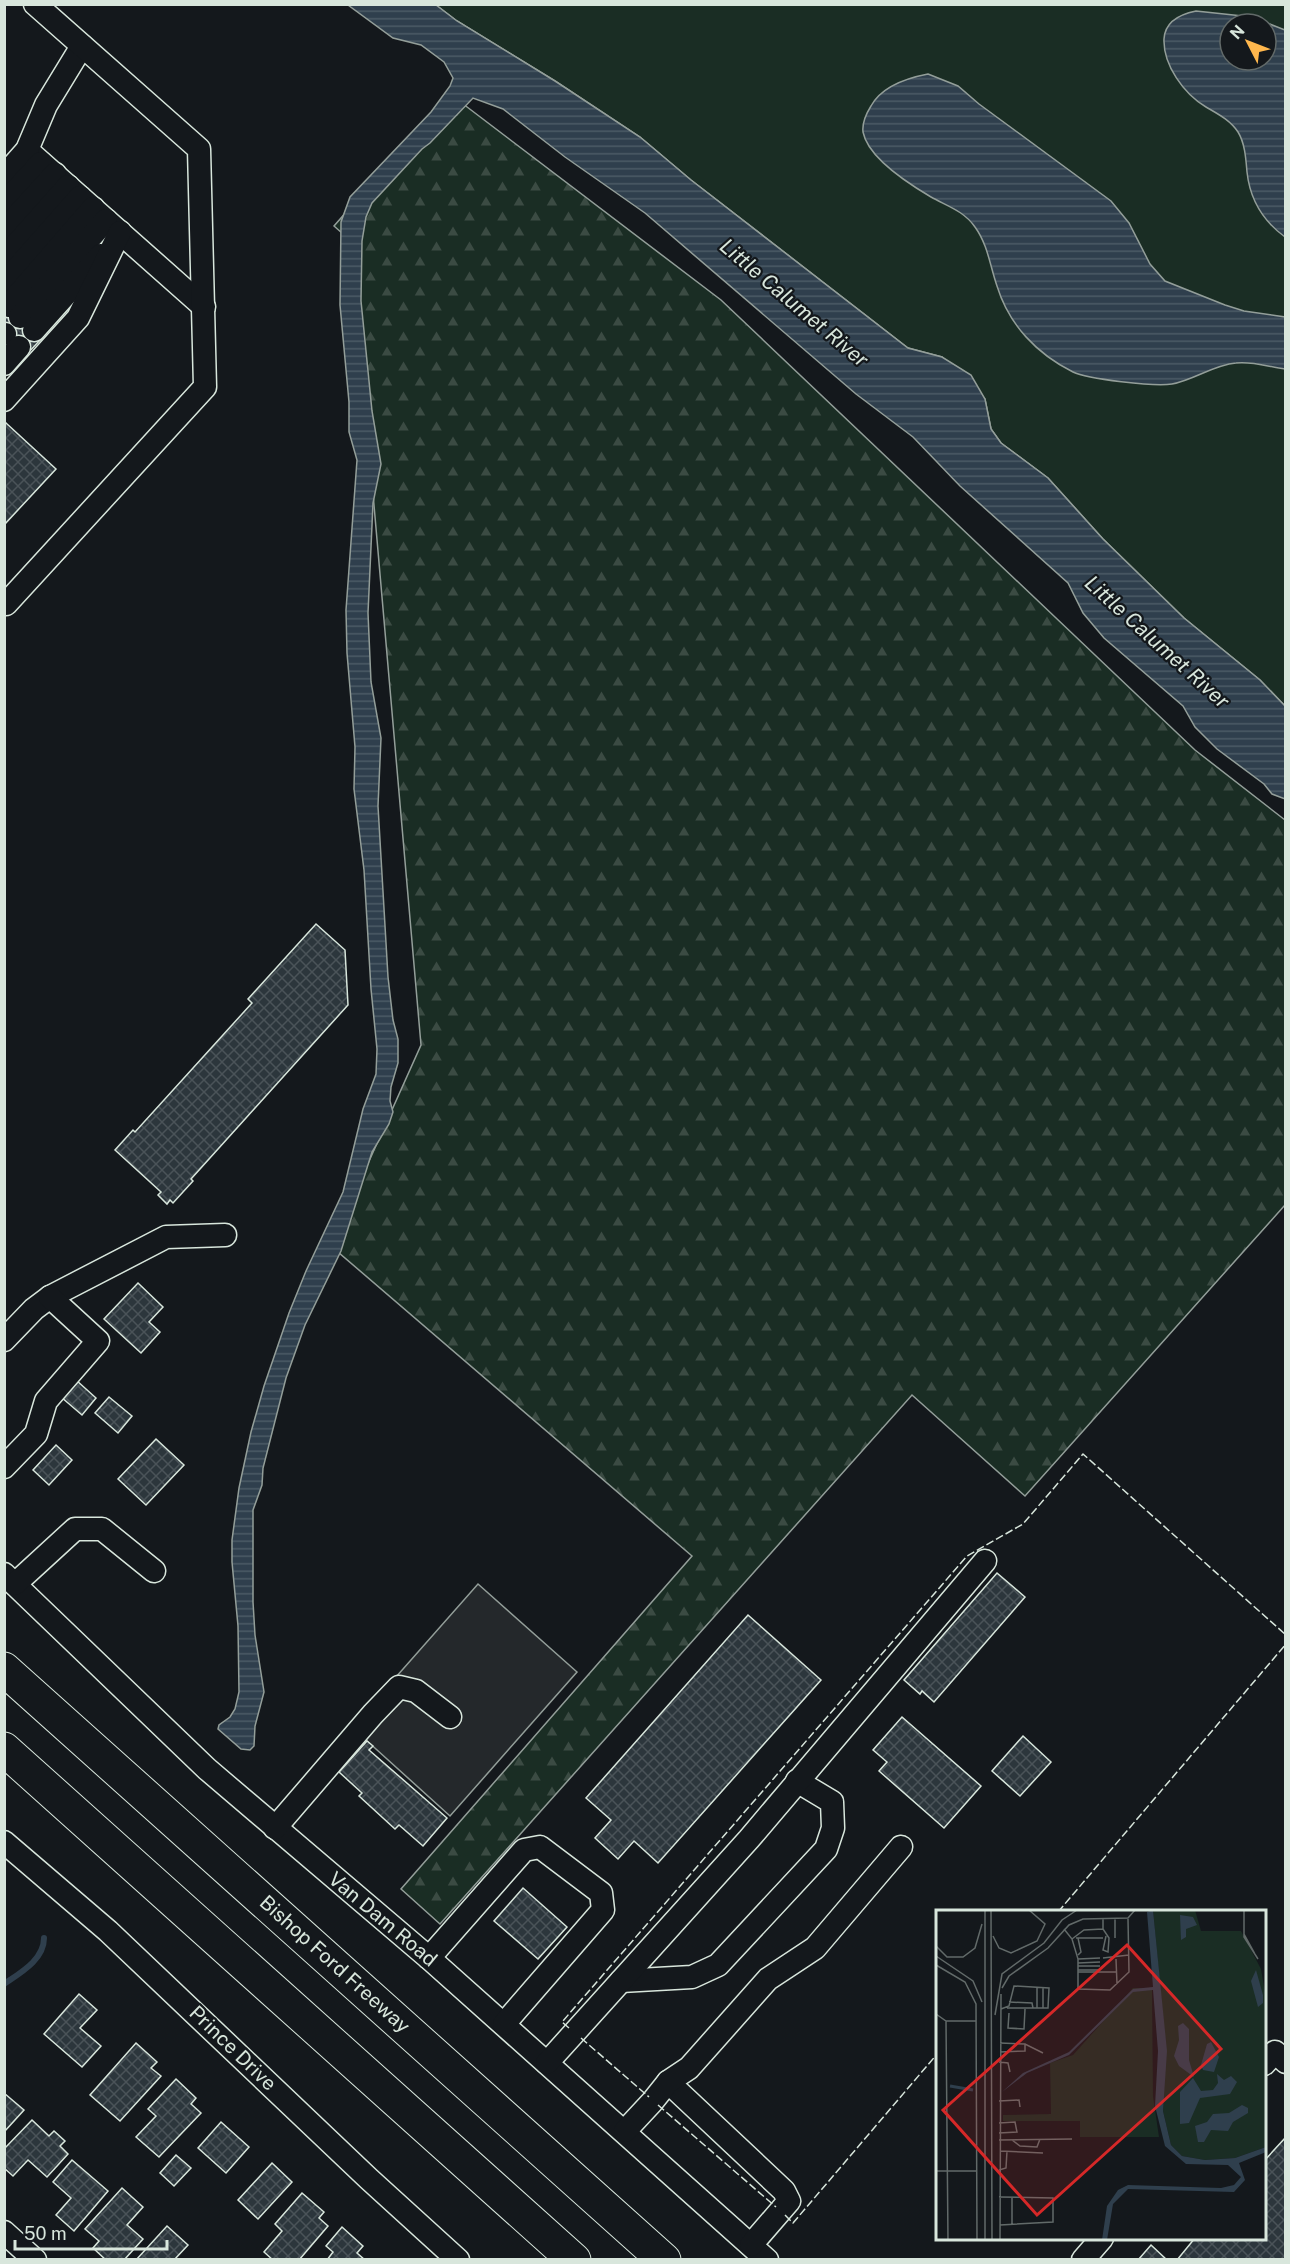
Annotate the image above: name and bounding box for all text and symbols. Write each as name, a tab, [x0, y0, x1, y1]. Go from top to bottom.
north arrow	[1218, 12, 1278, 72]
text: N	[1226, 21, 1248, 43]
water label: Little Calumet River	[715, 233, 874, 373]
water label: Little Calumet River	[1080, 570, 1236, 714]
street label: Van Dam Road	[324, 1867, 442, 1971]
street label: Bishop Ford Freeway	[255, 1890, 415, 2038]
inset map	[936, 1910, 1266, 2240]
street label: Prince Drive	[184, 2000, 282, 2096]
scale bar	[15, 2213, 166, 2251]
text: 50 m	[24, 2223, 67, 2244]

